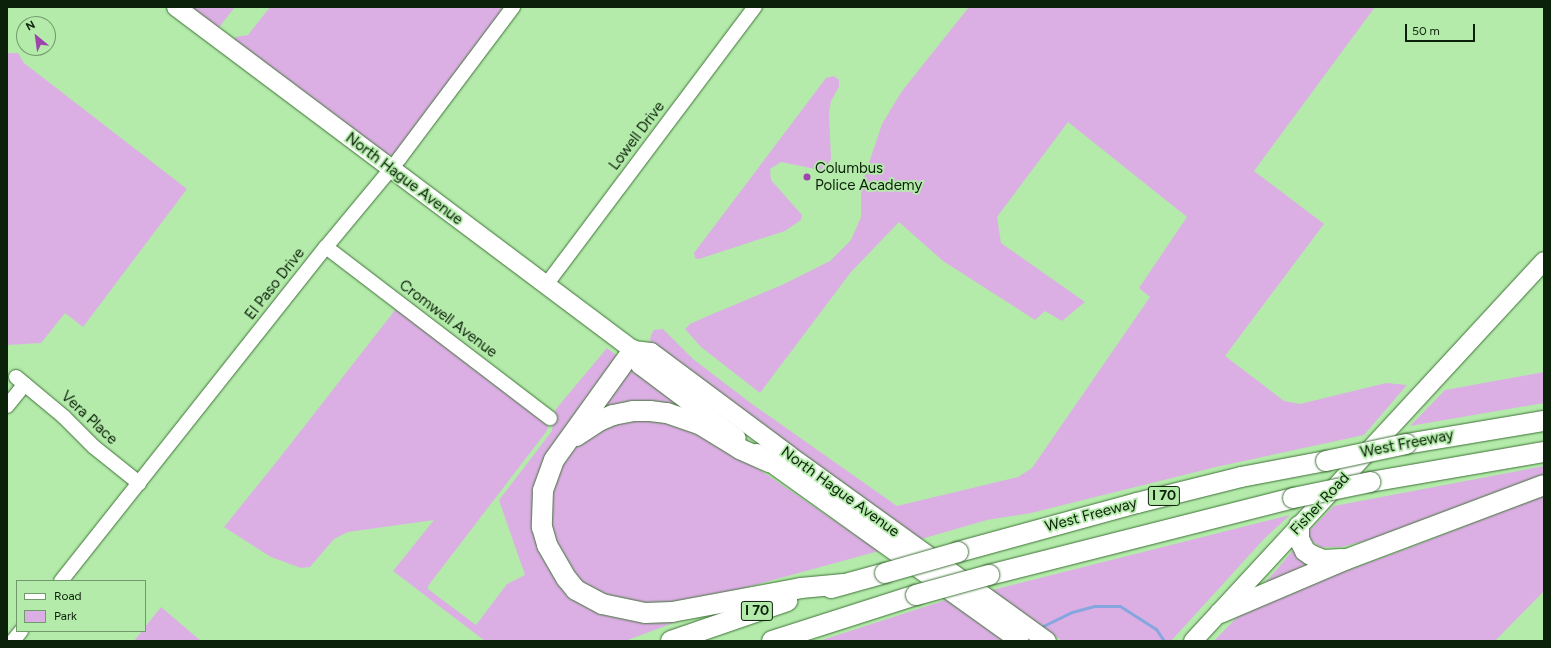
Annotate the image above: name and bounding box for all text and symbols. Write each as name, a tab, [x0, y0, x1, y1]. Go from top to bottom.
north arrow	[16, 16, 56, 56]
scale bar	[1407, 16, 1477, 42]
text: N	[24, 18, 37, 34]
text: 50 m	[1412, 24, 1440, 38]
street label: Lowell Drive	[605, 98, 669, 174]
street label: North Hague Avenue	[342, 129, 466, 229]
place label: Columbus Police Academy	[815, 159, 922, 194]
marker: Columbus Police Academy	[802, 172, 812, 182]
street label: El Paso Drive	[241, 245, 309, 323]
street label: Cromwell Avenue	[395, 276, 501, 362]
street label: Vera Place	[57, 387, 121, 449]
street label: West Freeway	[1359, 426, 1455, 462]
street label: North Hague Avenue	[777, 443, 903, 541]
street label: Fisher Road	[1287, 469, 1353, 539]
road number: I 70	[1147, 484, 1181, 508]
street label: West Freeway	[1043, 494, 1139, 536]
legend	[16, 580, 146, 632]
text: Road	[54, 589, 82, 603]
road number: I 70	[740, 599, 774, 623]
text: Park	[54, 609, 77, 623]

